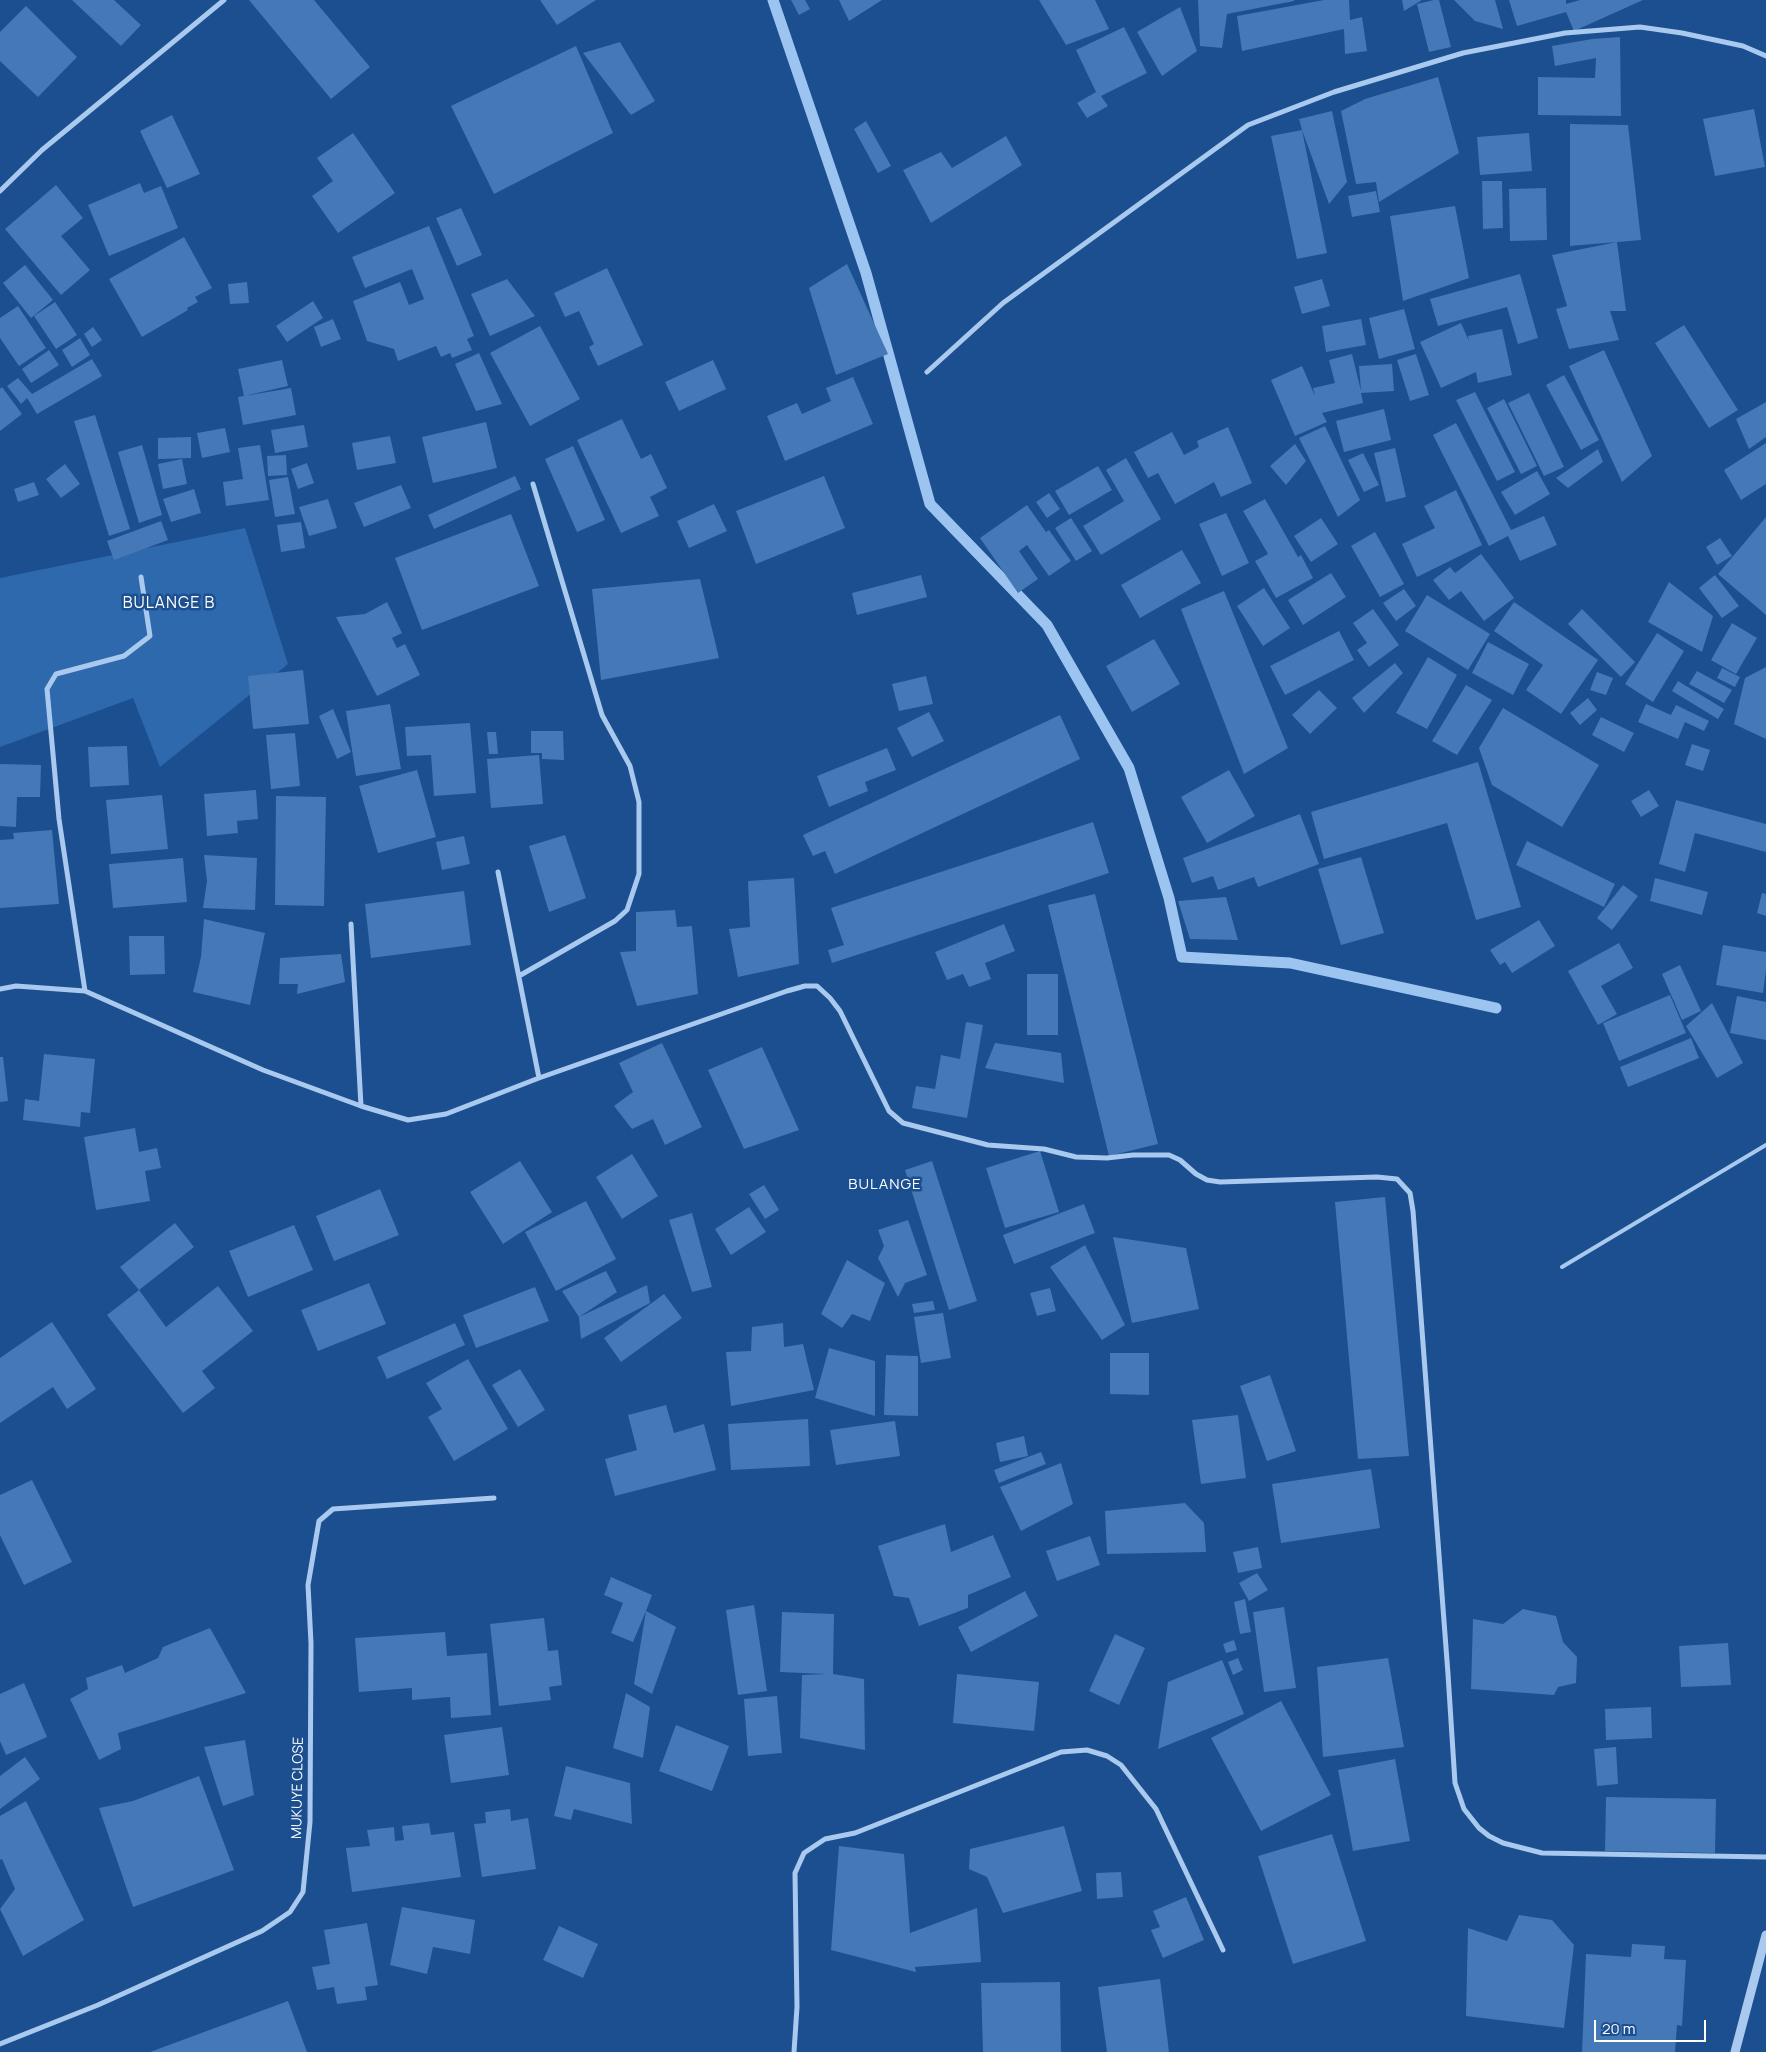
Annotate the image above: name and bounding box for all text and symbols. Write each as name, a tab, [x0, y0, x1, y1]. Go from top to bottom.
district label: BULANGE B	[122, 594, 216, 614]
district label: BULANGE	[847, 1176, 923, 1194]
street label: MUKUYE CLOSE	[289, 1737, 307, 1839]
scale bar	[1596, 2010, 1708, 2042]
text: 20 m	[1602, 2018, 1635, 2039]

